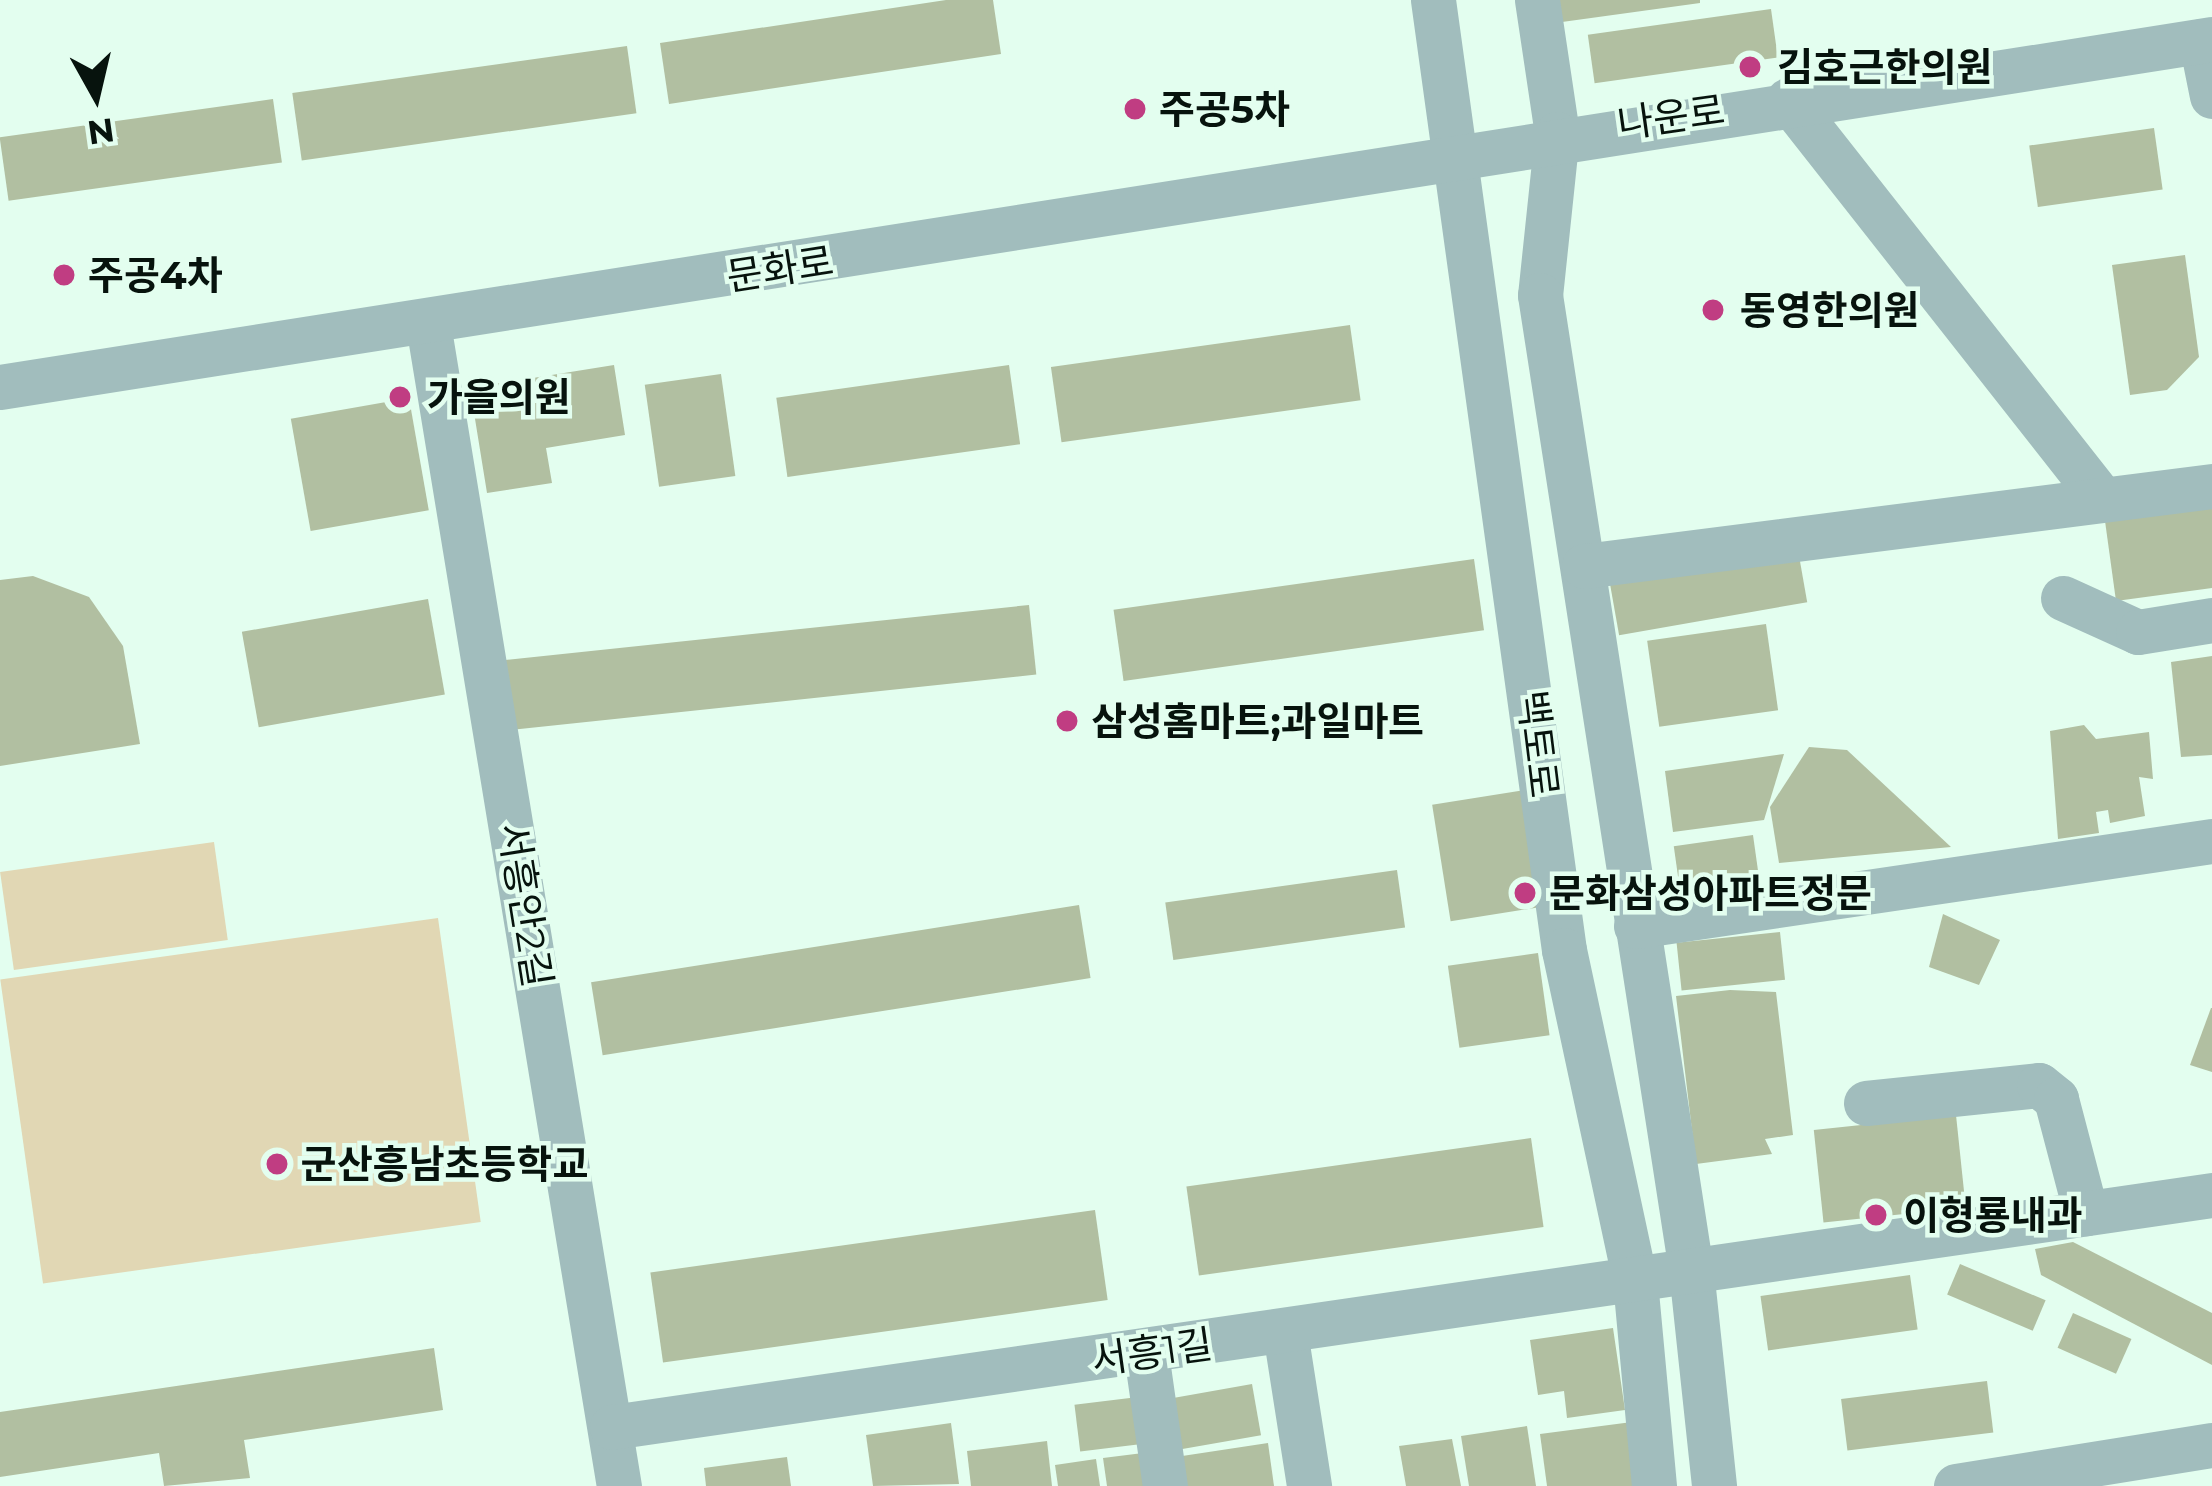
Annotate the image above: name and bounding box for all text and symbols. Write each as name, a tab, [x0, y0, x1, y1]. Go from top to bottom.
north arrow	[36, 36, 156, 156]
place label: 김호근한의원	[1777, 44, 1992, 90]
marker: 김호근한의원	[1734, 51, 1766, 83]
place label: 주공5차	[1159, 86, 1290, 132]
street label: 나운로	[1614, 86, 1728, 148]
marker: 주공5차	[1122, 96, 1148, 122]
text: N	[85, 110, 117, 153]
street label: 문화로	[723, 237, 837, 301]
place label: 주공4차	[88, 252, 223, 298]
marker: 주공4차	[51, 262, 77, 288]
place label: 동영한의원	[1740, 287, 1919, 333]
marker: 동영한의원	[1697, 294, 1729, 326]
place label: 가을의원	[427, 374, 571, 420]
marker: 가을의원	[384, 381, 416, 413]
street label: 백토로	[1508, 688, 1568, 800]
place label: 삼성홈마트;과일마트	[1091, 698, 1424, 744]
marker: 삼성홈마트;과일마트	[1054, 708, 1080, 734]
street label: 서흥안2길	[489, 820, 561, 990]
place label: 문화삼성아파트정문	[1549, 870, 1872, 916]
marker: 문화삼성아파트정문	[1512, 880, 1538, 906]
place label: 군산흥남초등학교	[301, 1141, 588, 1187]
marker: 군산흥남초등학교	[264, 1151, 290, 1177]
place label: 이형룡내과	[1903, 1192, 2082, 1238]
marker: 이형룡내과	[1860, 1199, 1892, 1231]
street label: 서흥1길	[1088, 1320, 1216, 1384]

